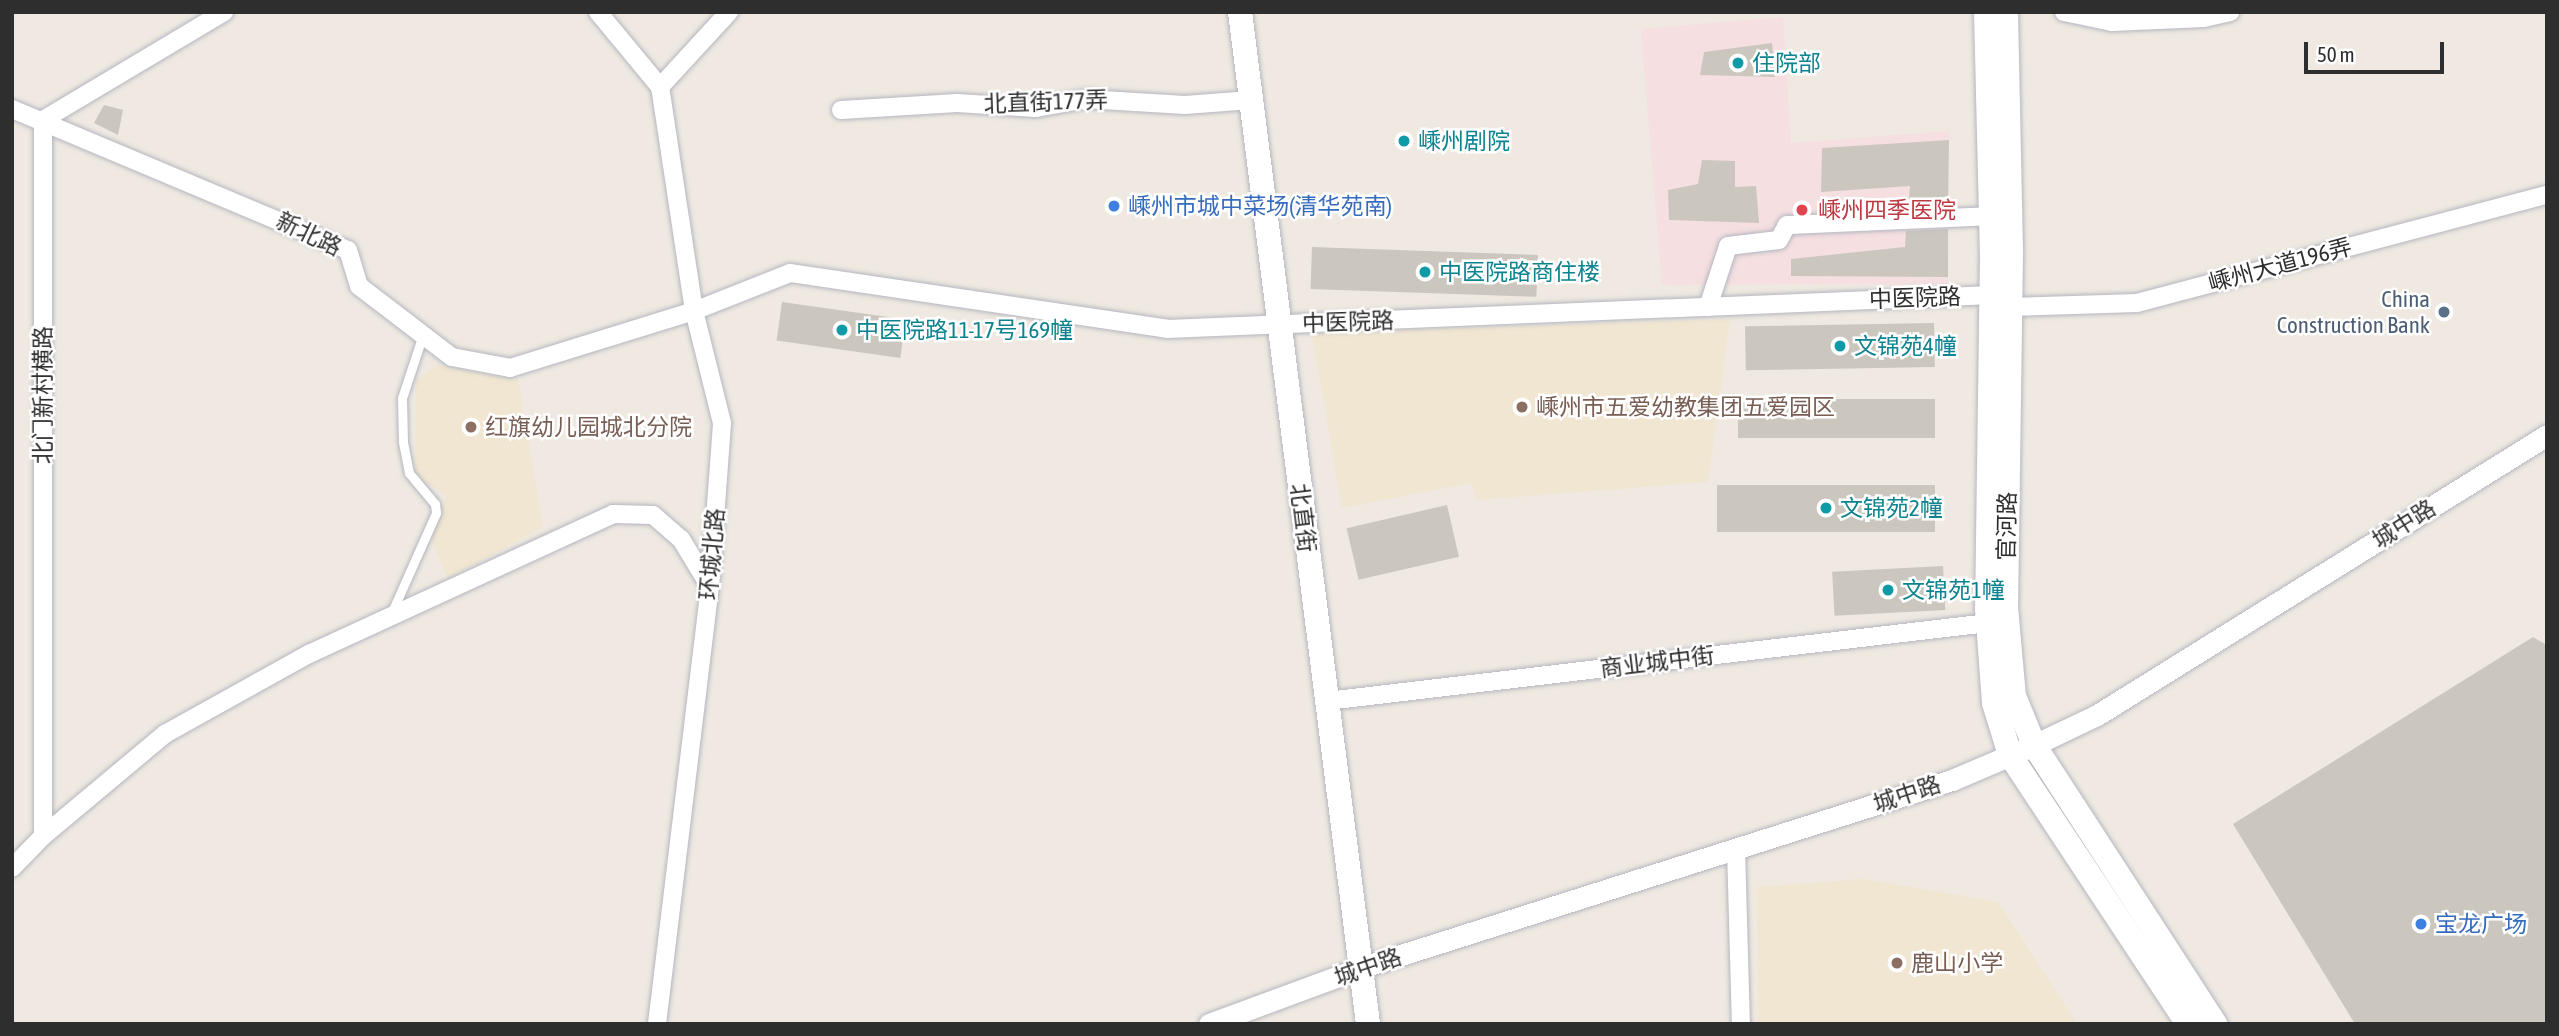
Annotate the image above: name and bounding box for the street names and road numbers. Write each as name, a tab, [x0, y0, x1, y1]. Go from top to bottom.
street label: 北直街177弄	[983, 86, 1109, 118]
street label: 新北路	[272, 206, 346, 262]
street label: 嵊州大道196弄	[2205, 233, 2355, 297]
street label: 中医院路	[1869, 283, 1961, 313]
street label: 中医院路	[1302, 307, 1394, 337]
street label: 北门新村横路	[29, 326, 57, 464]
street label: 北直街	[1285, 482, 1321, 554]
street label: 官河路	[1993, 491, 2021, 561]
street label: 城中路	[2367, 494, 2441, 554]
street label: 环城北路	[694, 507, 730, 601]
street label: 商业城中街	[1598, 641, 1716, 683]
street label: 城中路	[1870, 770, 1944, 818]
street label: 城中路	[1331, 943, 1405, 991]

